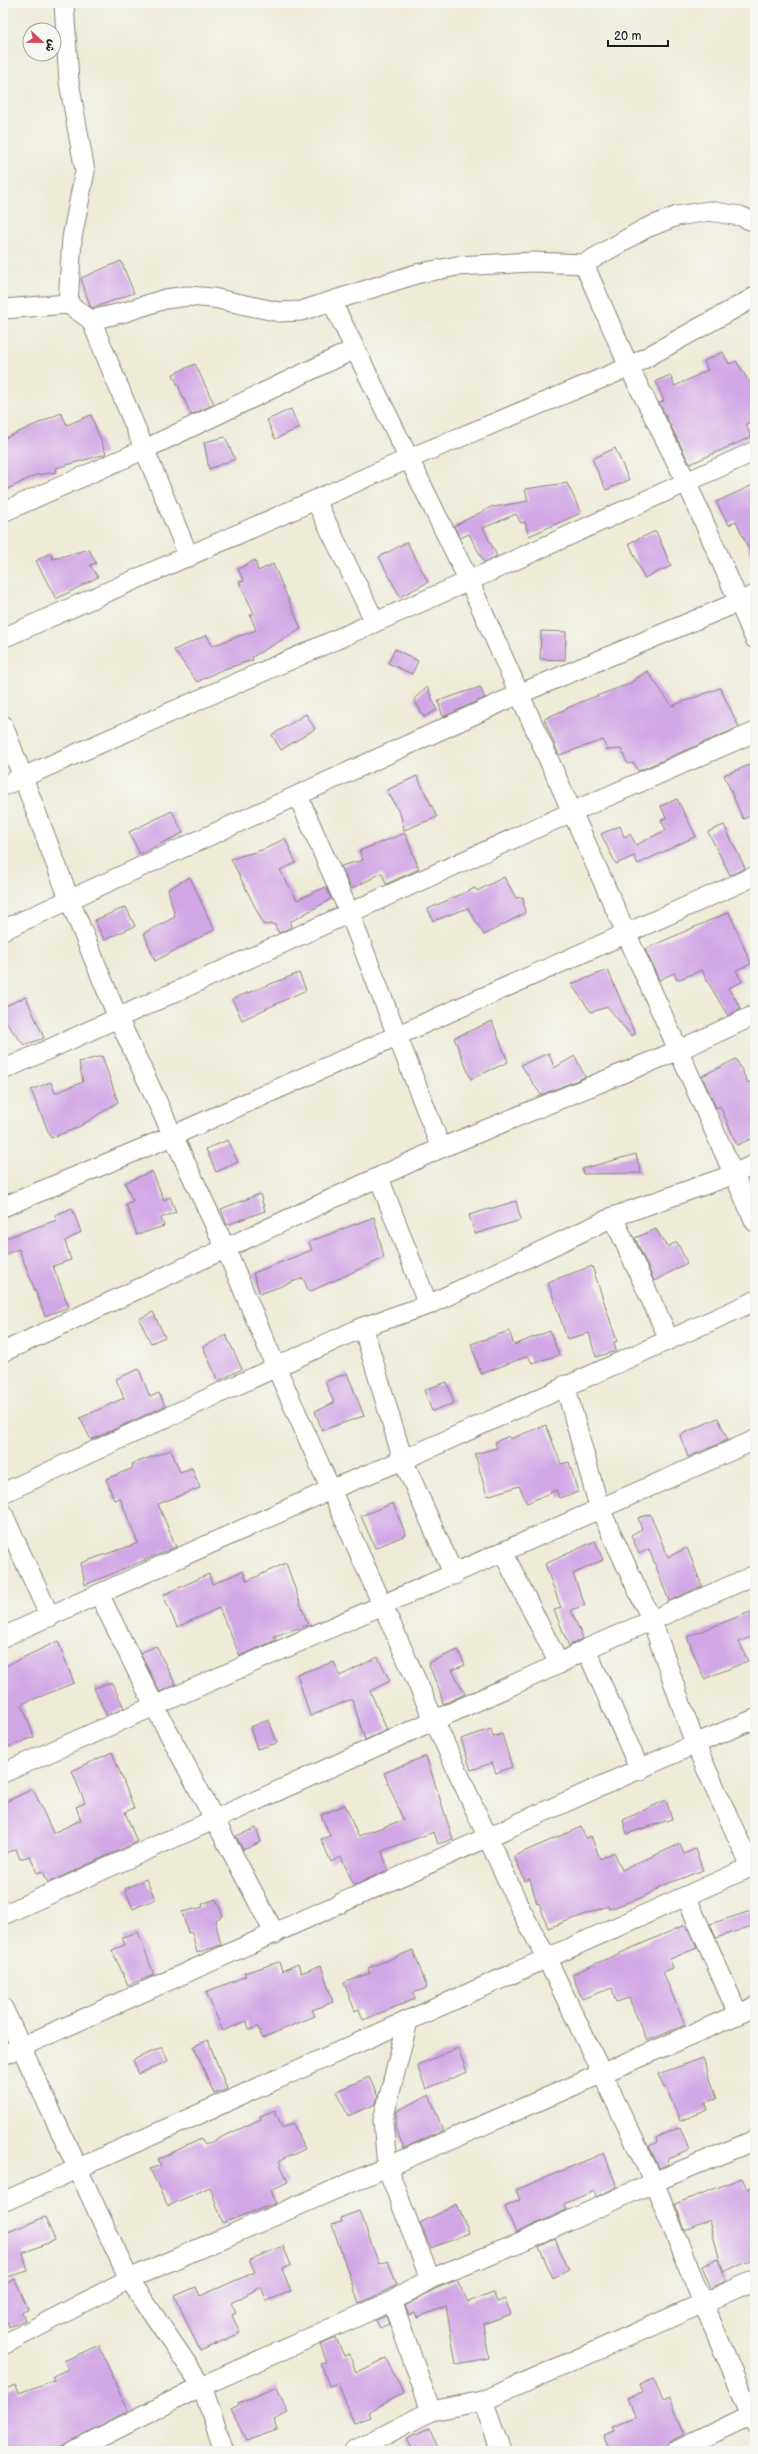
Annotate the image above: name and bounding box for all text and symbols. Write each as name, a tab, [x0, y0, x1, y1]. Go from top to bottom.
north arrow	[22, 22, 62, 62]
scale bar	[608, 22, 668, 48]
text: 20 m	[614, 29, 641, 44]
text: ش	[43, 38, 59, 54]

